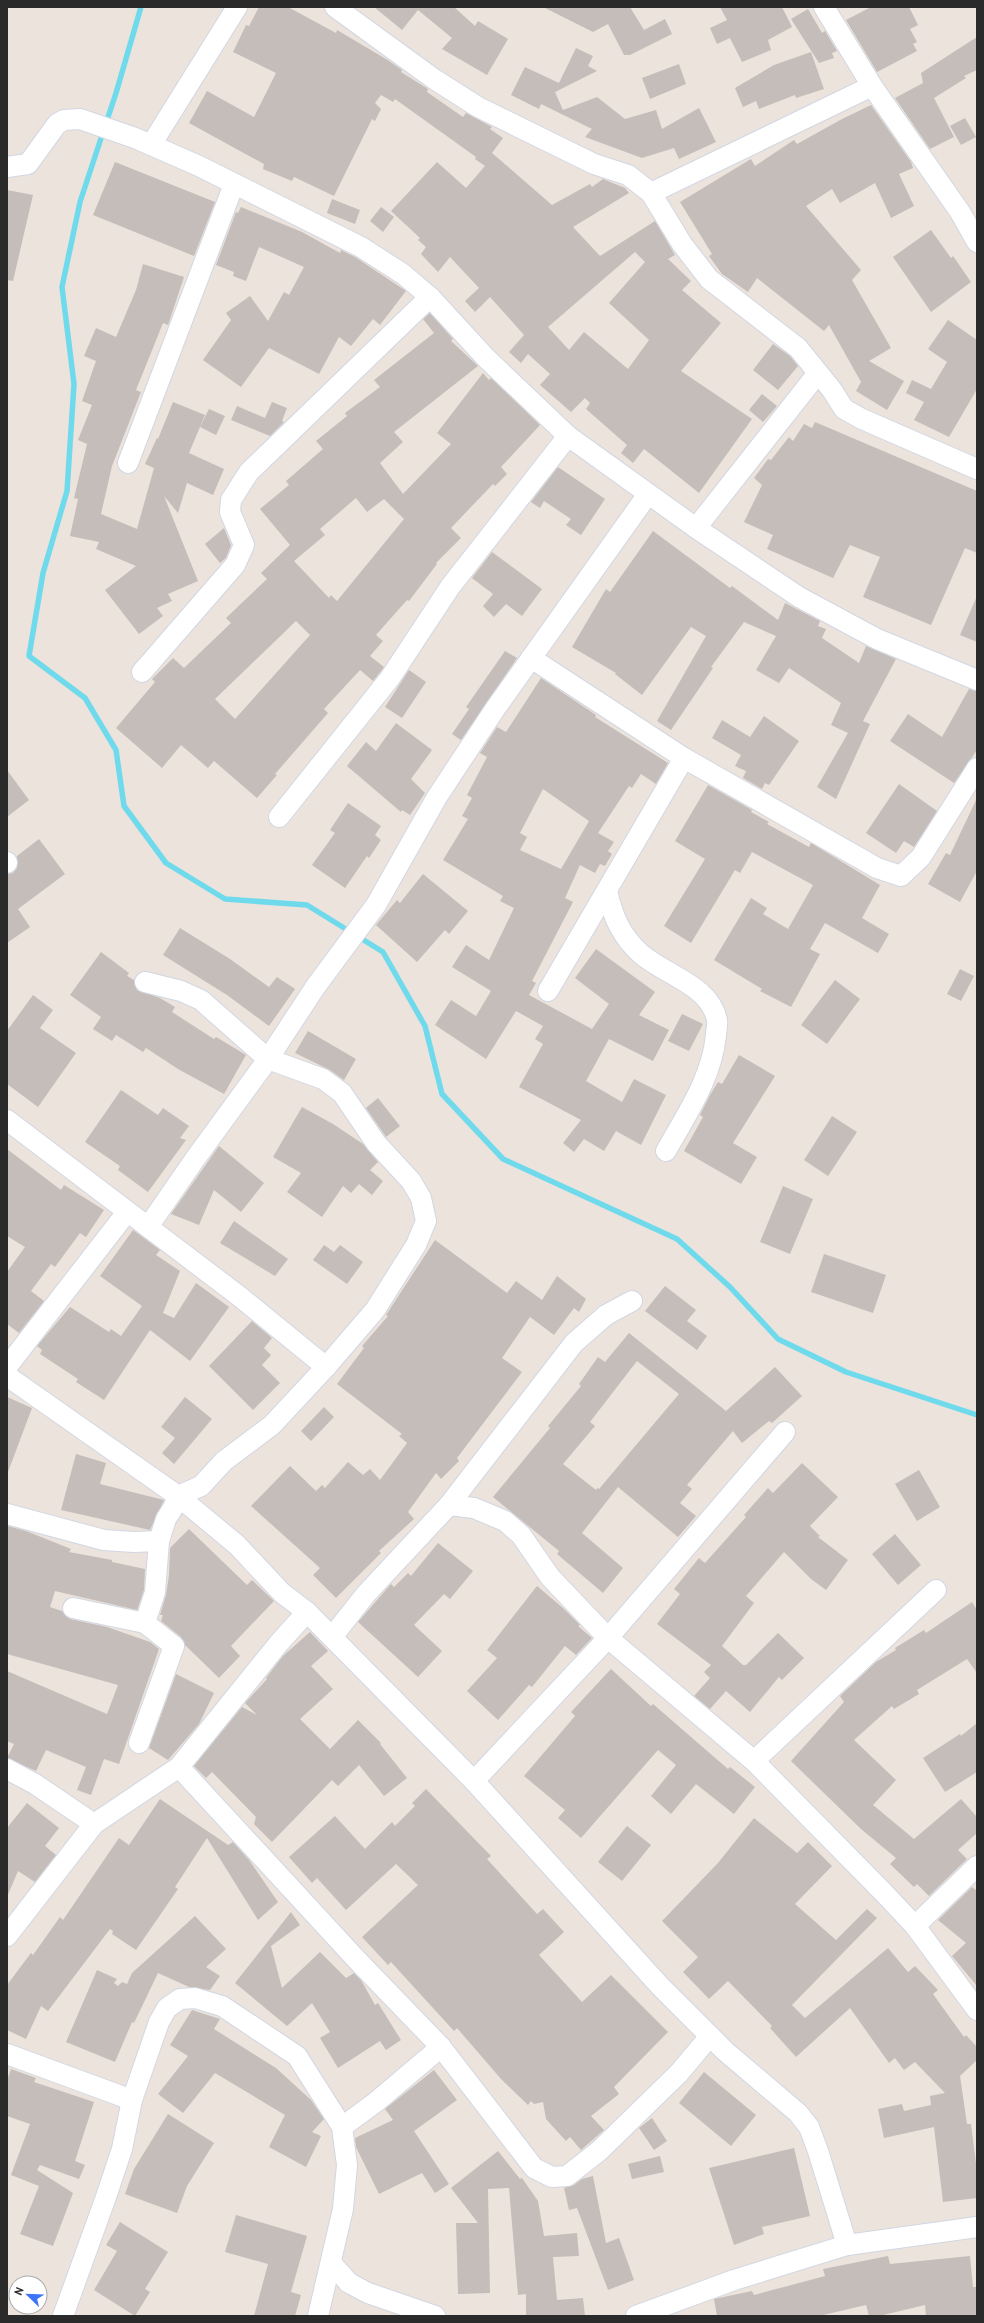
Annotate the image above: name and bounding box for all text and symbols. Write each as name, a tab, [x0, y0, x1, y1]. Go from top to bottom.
north arrow	[8, 2275, 48, 2315]
text: N	[11, 2285, 27, 2297]

